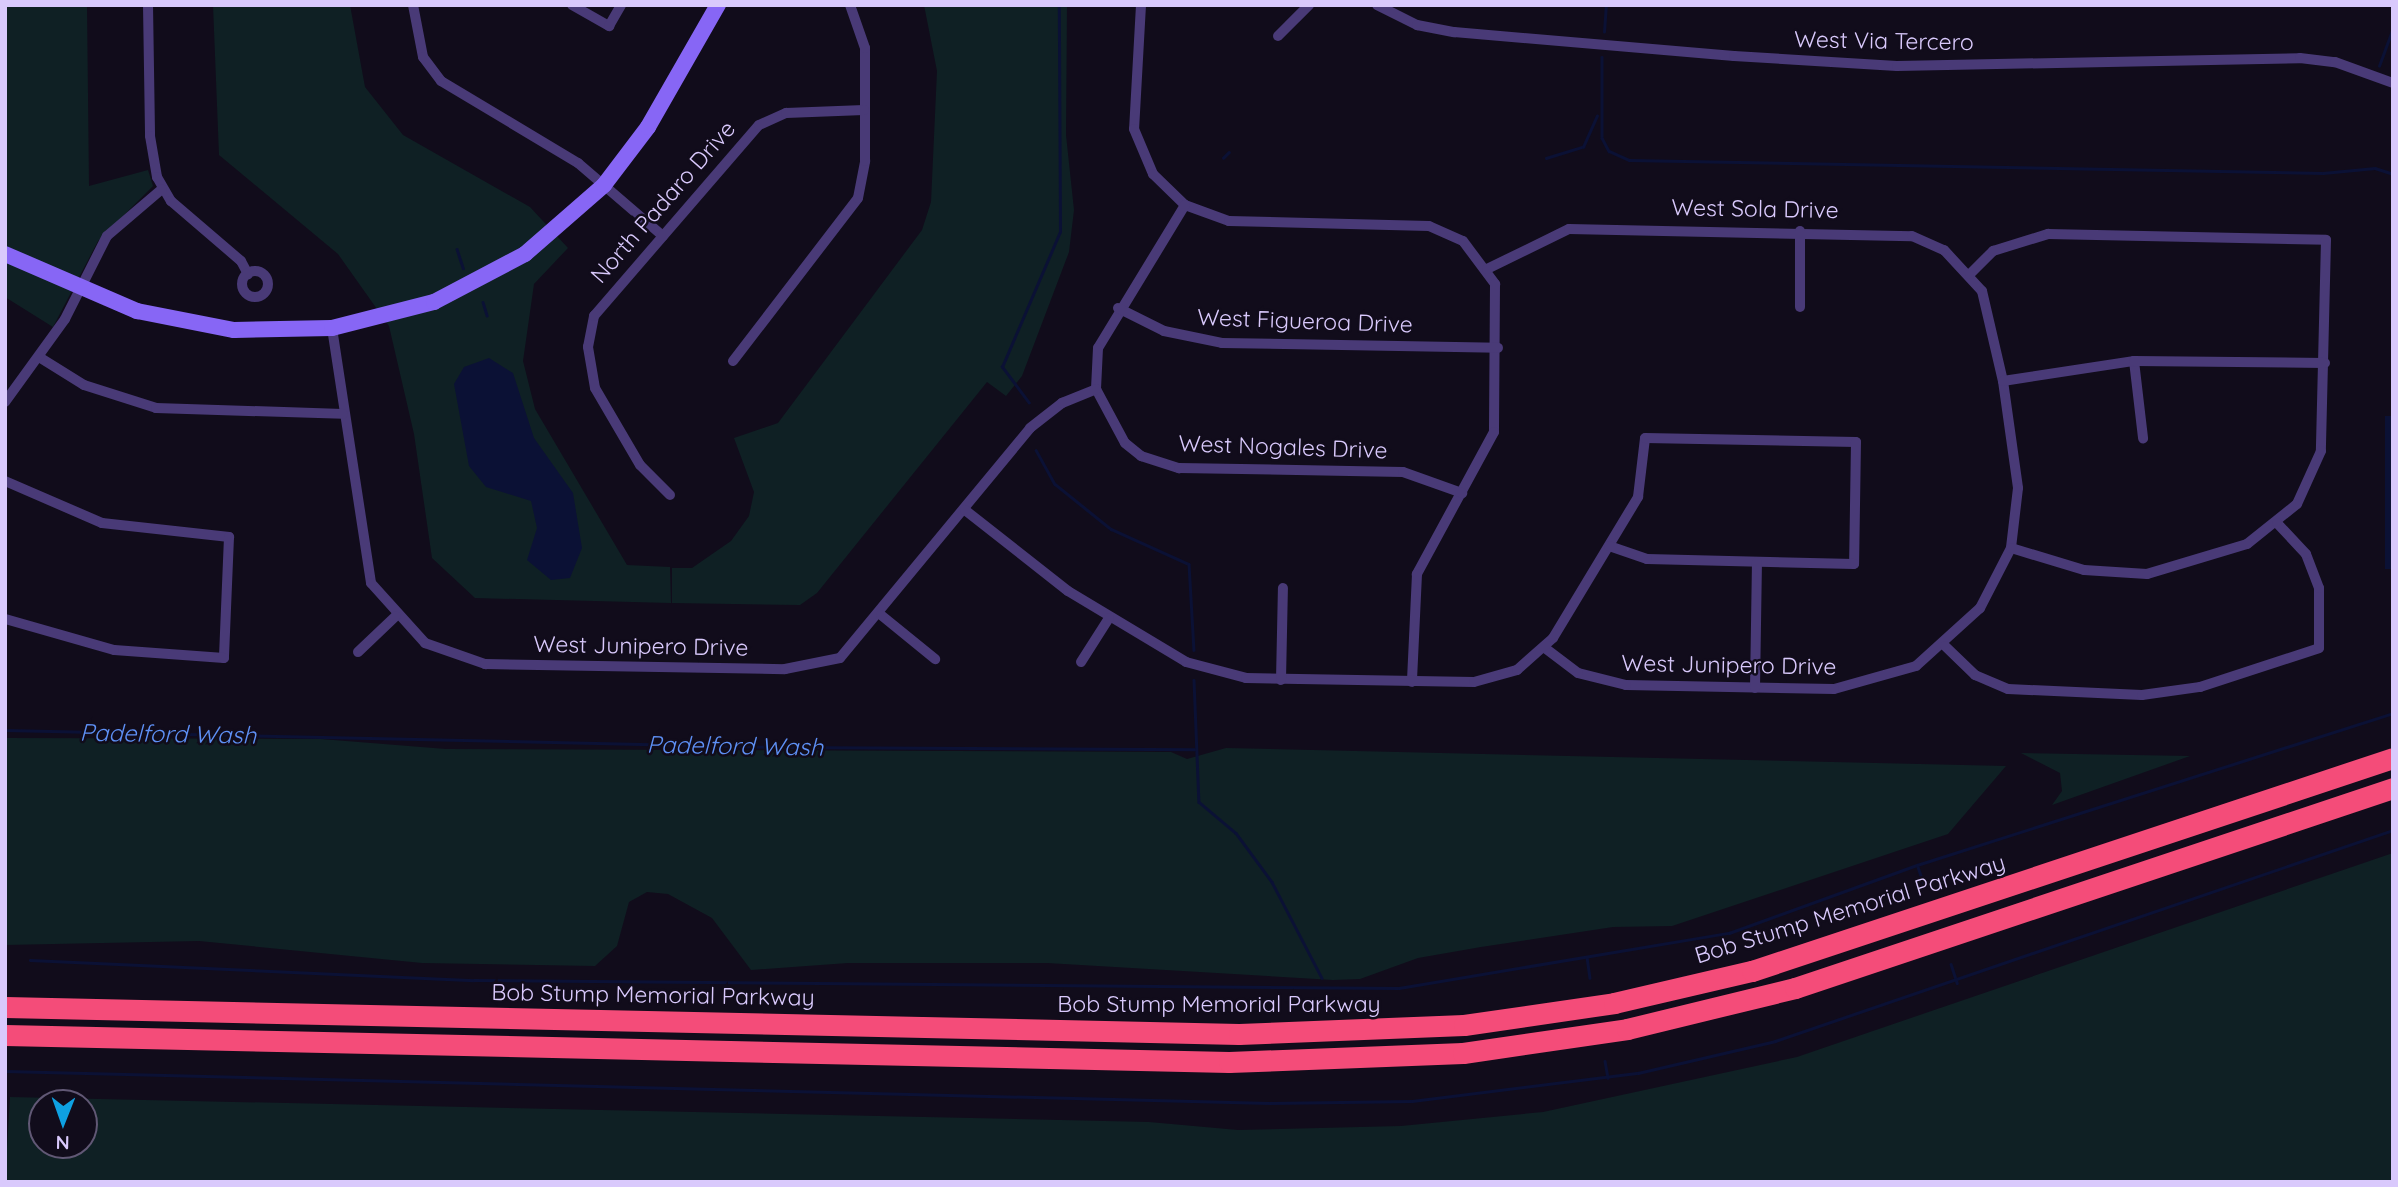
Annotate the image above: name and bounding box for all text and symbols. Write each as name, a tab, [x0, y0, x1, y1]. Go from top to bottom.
street label: West Via Tercero	[1794, 26, 1974, 56]
street label: North Padaro Drive	[585, 115, 741, 289]
street label: West Sola Drive	[1671, 194, 1839, 224]
street label: West Figueroa Drive	[1197, 303, 1413, 339]
street label: West Nogales Drive	[1178, 430, 1388, 464]
street label: West Junipero Drive	[533, 630, 749, 662]
street label: West Junipero Drive	[1621, 649, 1837, 681]
water label: Padelford Wash	[79, 718, 257, 750]
water label: Padelford Wash	[646, 730, 824, 762]
street label: Bob Stump Memorial Parkway	[1691, 849, 2009, 969]
street label: Bob Stump Memorial Parkway	[491, 978, 815, 1012]
street label: Bob Stump Memorial Parkway	[1057, 990, 1381, 1018]
north arrow	[28, 1089, 98, 1159]
text: N	[55, 1131, 70, 1155]

